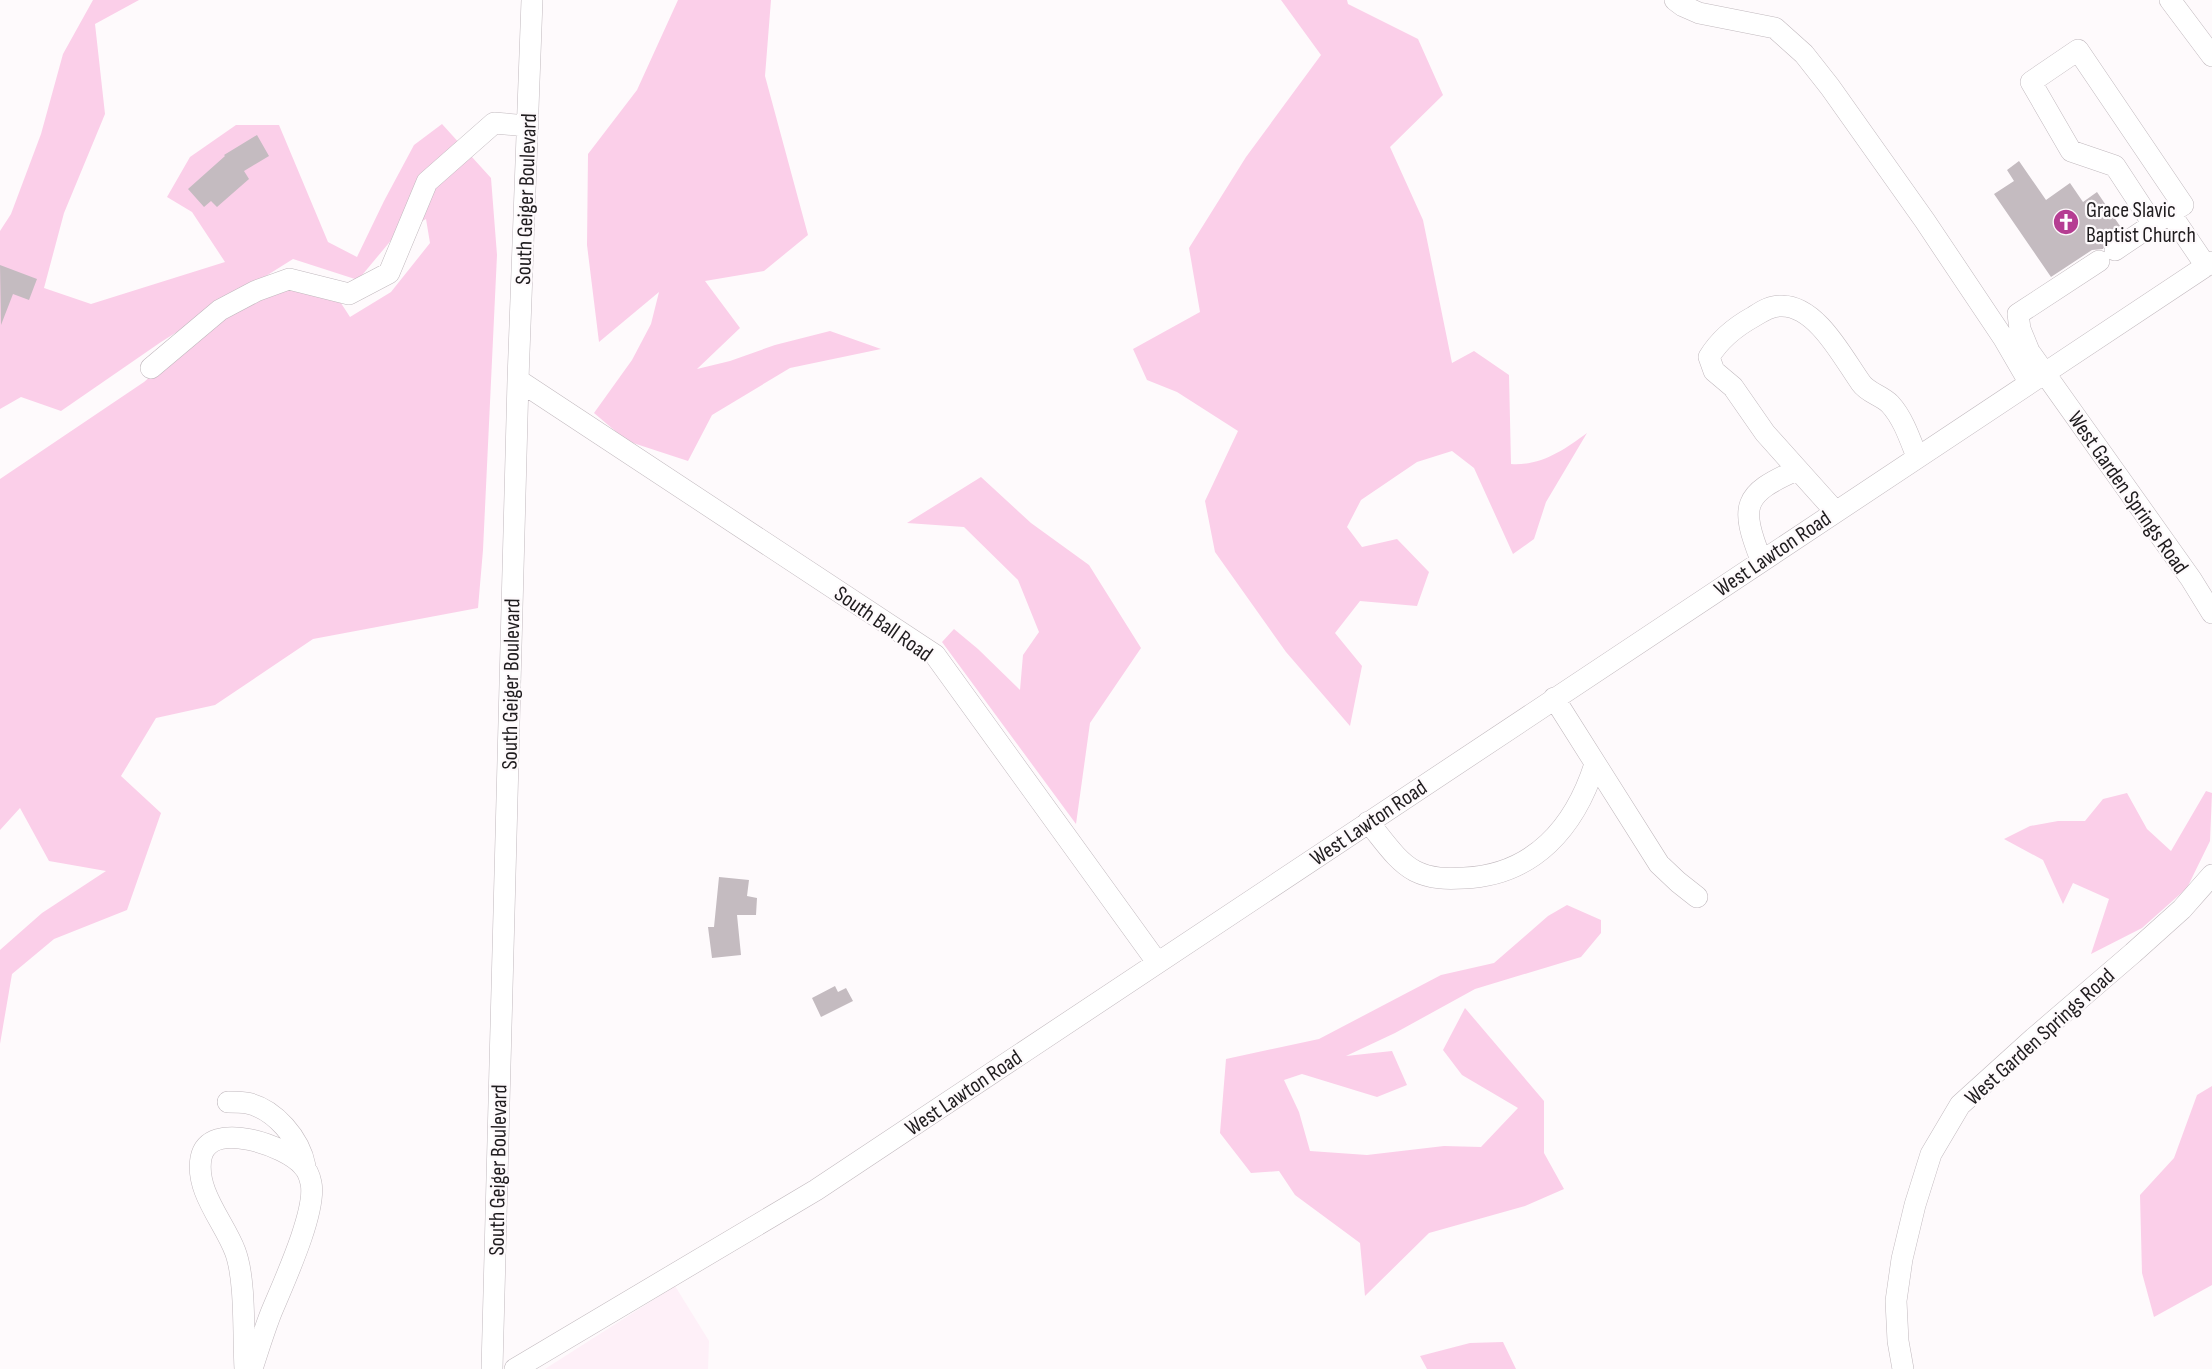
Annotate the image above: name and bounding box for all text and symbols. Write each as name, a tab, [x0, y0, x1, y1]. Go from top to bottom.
street label: South Geiger Boulevard	[510, 113, 543, 285]
place label: Grace Slavic Baptist Church	[2086, 197, 2196, 249]
church icon: Grace Slavic Baptist Church	[2051, 207, 2081, 237]
street label: West Garden Springs Road	[2062, 406, 2194, 579]
street label: West Lawton Road	[1709, 505, 1836, 603]
street label: South Ball Road	[829, 580, 938, 668]
street label: South Geiger Boulevard	[497, 598, 526, 770]
street label: West Lawton Road	[1305, 774, 1432, 872]
street label: West Garden Springs Road	[1960, 963, 2120, 1111]
street label: West Lawton Road	[900, 1044, 1027, 1142]
street label: South Geiger Boulevard	[484, 1084, 513, 1256]

